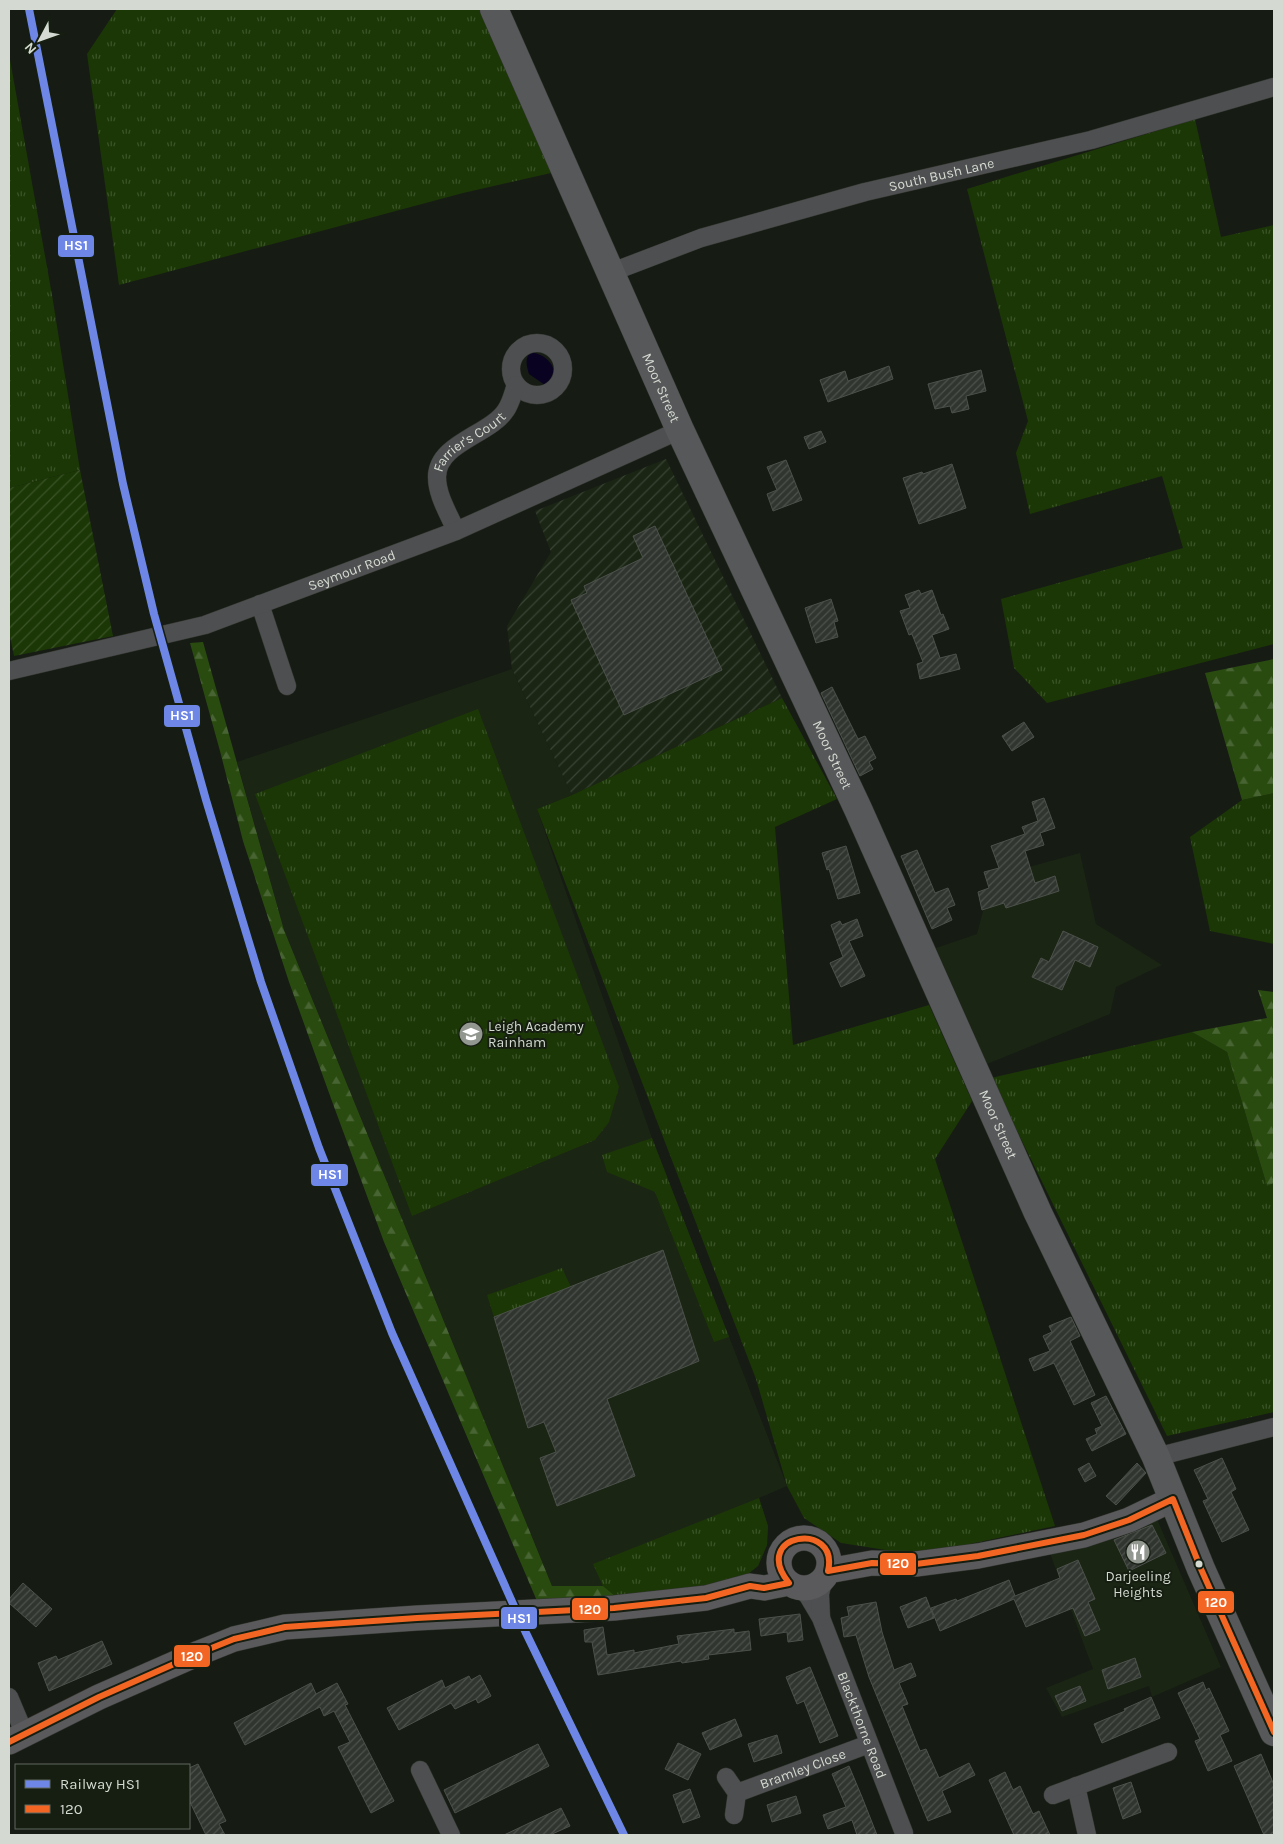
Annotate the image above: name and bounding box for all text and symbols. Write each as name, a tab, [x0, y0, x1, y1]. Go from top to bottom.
north arrow	[15, 15, 65, 65]
text: N	[21, 39, 40, 58]
street label: South Bush Lane	[887, 154, 996, 195]
line badge: HS1	[57, 234, 95, 258]
text: HS1	[64, 237, 88, 254]
street label: Moor Street	[639, 350, 684, 425]
street label: Farrier's Court	[429, 408, 509, 474]
street label: Seymour Road	[306, 546, 398, 594]
line badge: HS1	[163, 704, 201, 728]
text: HS1	[170, 707, 194, 724]
street label: Moor Street	[809, 718, 856, 792]
place label: Leigh Academy Rainham	[488, 1018, 584, 1051]
school or university icon: Leigh Academy Rainham	[458, 1021, 484, 1047]
street label: Moor Street	[976, 1087, 1021, 1161]
line badge: HS1	[310, 1163, 349, 1187]
text: HS1	[318, 1166, 342, 1183]
restaurant icon: Darjeeling Heights	[1125, 1539, 1151, 1565]
line badge: 120	[879, 1552, 917, 1576]
text: 120	[887, 1555, 909, 1572]
unlabelled marker	[1194, 1559, 1204, 1569]
place label: Darjeeling Heights	[1105, 1568, 1171, 1601]
line badge: 120	[1197, 1590, 1235, 1614]
text: 120	[1205, 1594, 1227, 1611]
line badge: 120	[571, 1597, 609, 1621]
text: 120	[579, 1601, 601, 1618]
line badge: HS1	[500, 1606, 538, 1630]
text: HS1	[507, 1610, 531, 1627]
line badge: 120	[173, 1644, 211, 1668]
text: 120	[181, 1648, 203, 1665]
street label: Blackthorne Road	[834, 1669, 891, 1781]
street label: Bramley Close	[757, 1745, 848, 1792]
legend	[15, 1764, 190, 1829]
text: Railway HS1	[60, 1775, 140, 1793]
text: 120	[60, 1800, 83, 1818]

